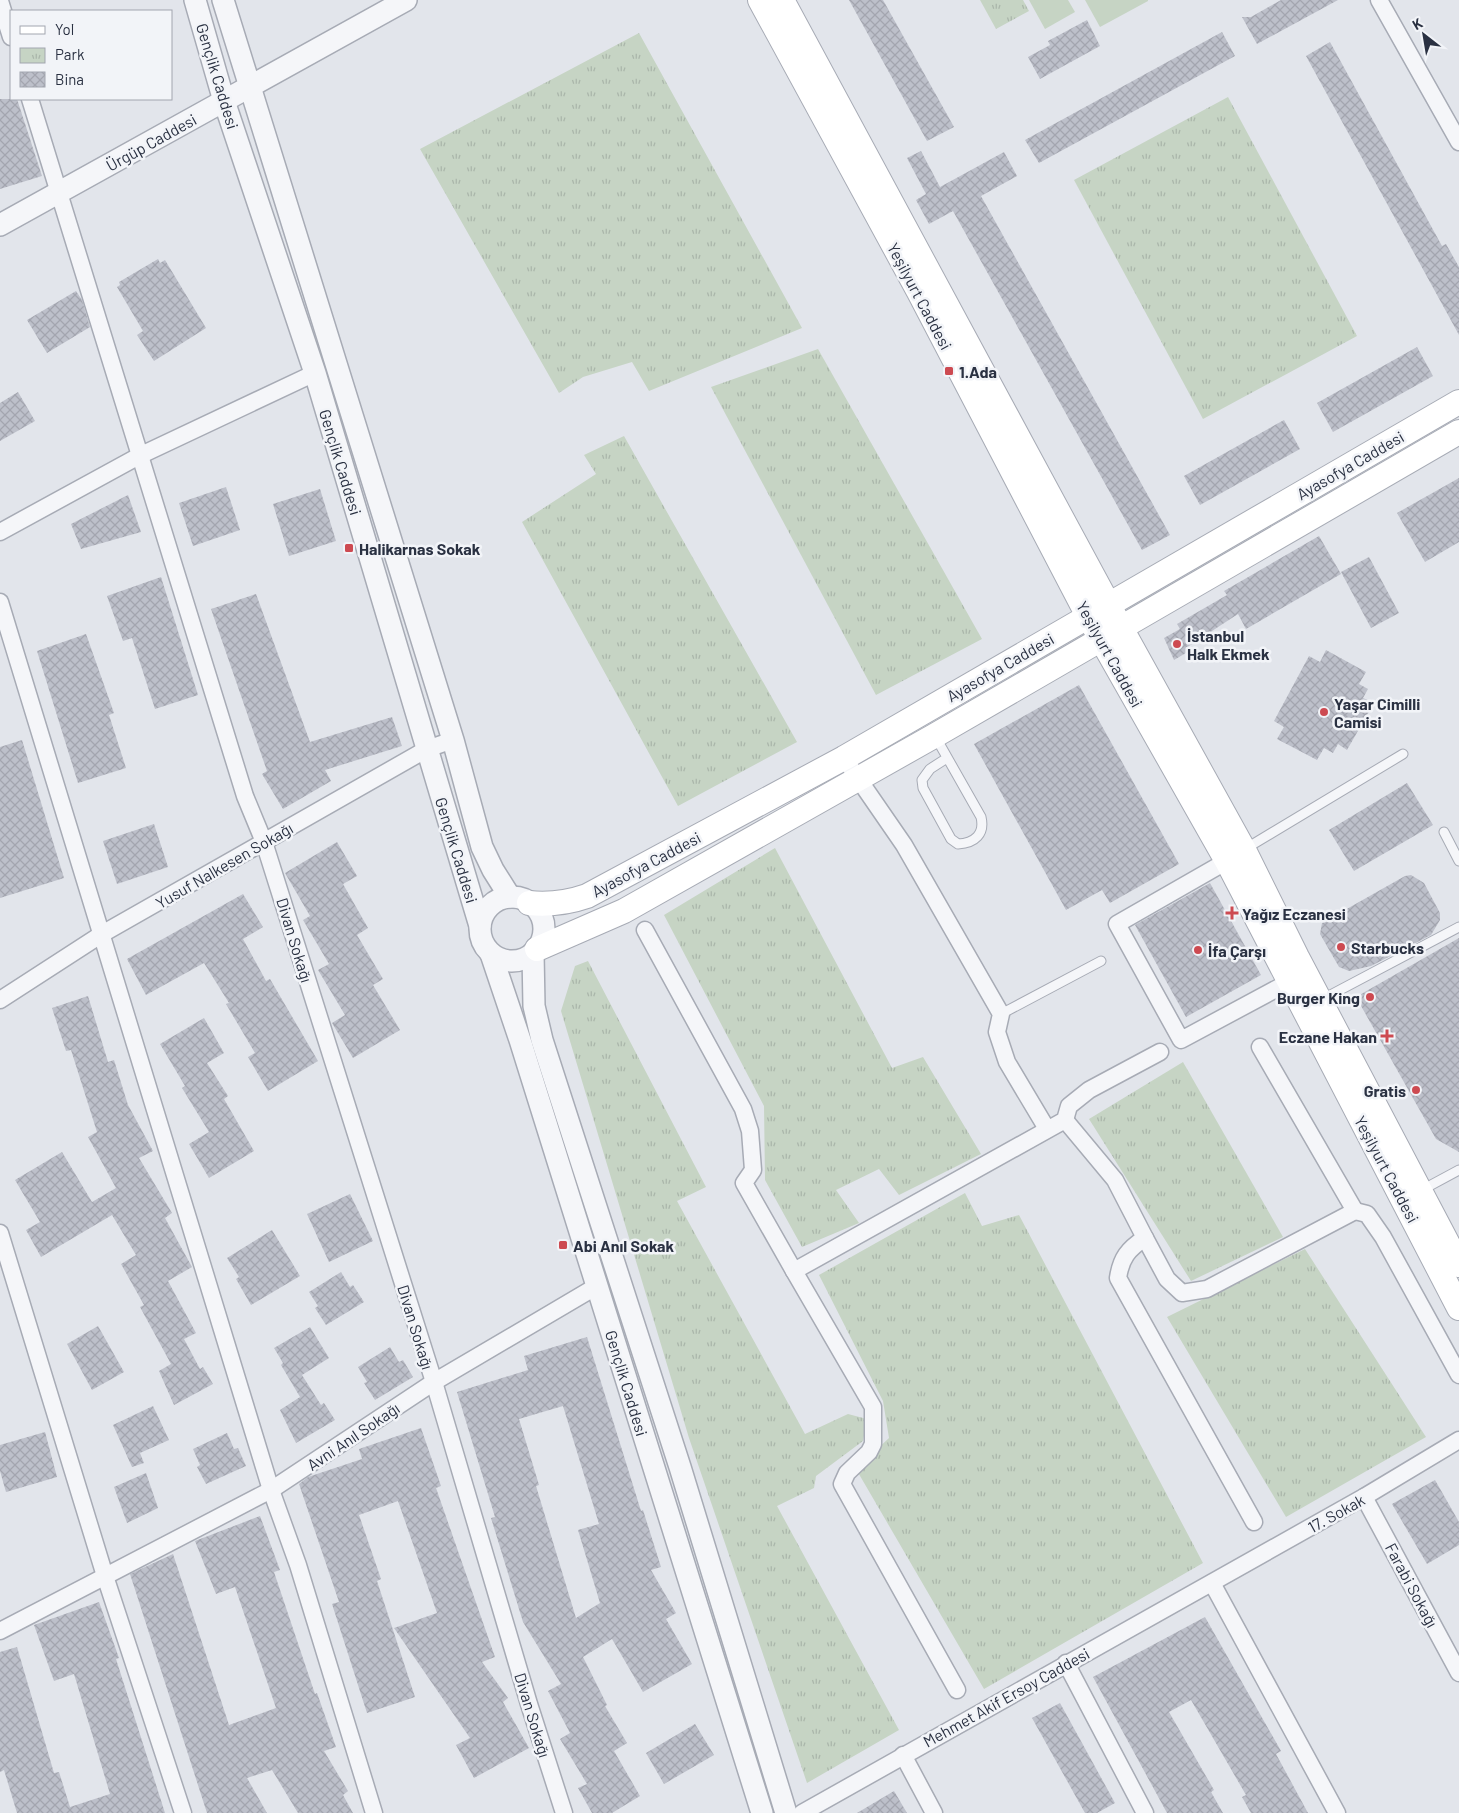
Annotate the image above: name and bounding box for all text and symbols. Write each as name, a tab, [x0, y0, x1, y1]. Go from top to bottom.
legend	[10, 10, 172, 100]
north arrow	[1399, 10, 1449, 60]
text: K	[1409, 14, 1425, 33]
text: Yol	[55, 20, 74, 38]
street label: Gençlik Caddesi	[193, 21, 243, 131]
text: Park	[55, 45, 85, 63]
text: Bina	[55, 70, 84, 88]
street label: Ürgüp Caddesi	[102, 109, 200, 175]
street label: Yeşilyurt Caddesi	[884, 239, 956, 353]
place label: 1.Ada	[959, 362, 997, 381]
marker: 1.Ada	[943, 365, 955, 377]
street label: Gençlik Caddesi	[316, 407, 366, 517]
street label: Ayasofya Caddesi	[1293, 427, 1407, 503]
place label: Halikarnas Sokak	[359, 539, 481, 558]
marker: Halikarnas Sokak	[343, 542, 355, 554]
street label: Yeşilyurt Caddesi	[1073, 598, 1147, 710]
place label: İstanbul Halk Ekmek	[1187, 626, 1270, 663]
street label: Ayasofya Caddesi	[943, 629, 1057, 705]
marker: İstanbul Halk Ekmek	[1171, 638, 1183, 650]
place label: Yaşar Cimilli Camisi	[1334, 694, 1420, 731]
marker: Yaşar Cimilli Camisi	[1318, 706, 1330, 718]
street label: Gençlik Caddesi	[432, 795, 482, 905]
street label: Yusuf Nalkesen Sokağı	[152, 818, 296, 912]
street label: Ayasofya Caddesi	[588, 827, 704, 901]
street label: Divan Sokağı	[273, 895, 317, 985]
place label: Yağız Eczanesi	[1242, 904, 1346, 923]
marker: Yağız Eczanesi	[1226, 907, 1238, 919]
place label: Starbucks	[1351, 938, 1424, 957]
place label: İfa Çarşı	[1208, 941, 1266, 960]
marker: Starbucks	[1335, 941, 1347, 953]
marker: İfa Çarşı	[1192, 944, 1204, 956]
place label: Burger King	[1277, 988, 1360, 1007]
marker: Burger King	[1364, 991, 1376, 1003]
place label: Eczane Hakan	[1279, 1027, 1377, 1046]
marker: Eczane Hakan	[1381, 1030, 1393, 1042]
place label: Gratis	[1364, 1081, 1406, 1100]
marker: Gratis	[1410, 1084, 1422, 1096]
street label: Yeşilyurt Caddesi	[1351, 1112, 1423, 1226]
place label: Abi Anıl Sokak	[573, 1236, 675, 1255]
marker: Abi Anıl Sokak	[557, 1239, 569, 1251]
street label: Divan Sokağı	[394, 1282, 438, 1372]
street label: Gençlik Caddesi	[602, 1328, 652, 1438]
street label: Avni Anıl Sokağı	[303, 1398, 403, 1474]
street label: 17. Sokak	[1304, 1490, 1368, 1536]
street label: Farabi Sokağı	[1382, 1540, 1442, 1630]
street label: Mehmet Akif Ersoy Caddesi	[919, 1643, 1093, 1751]
street label: Divan Sokağı	[511, 1670, 555, 1760]

